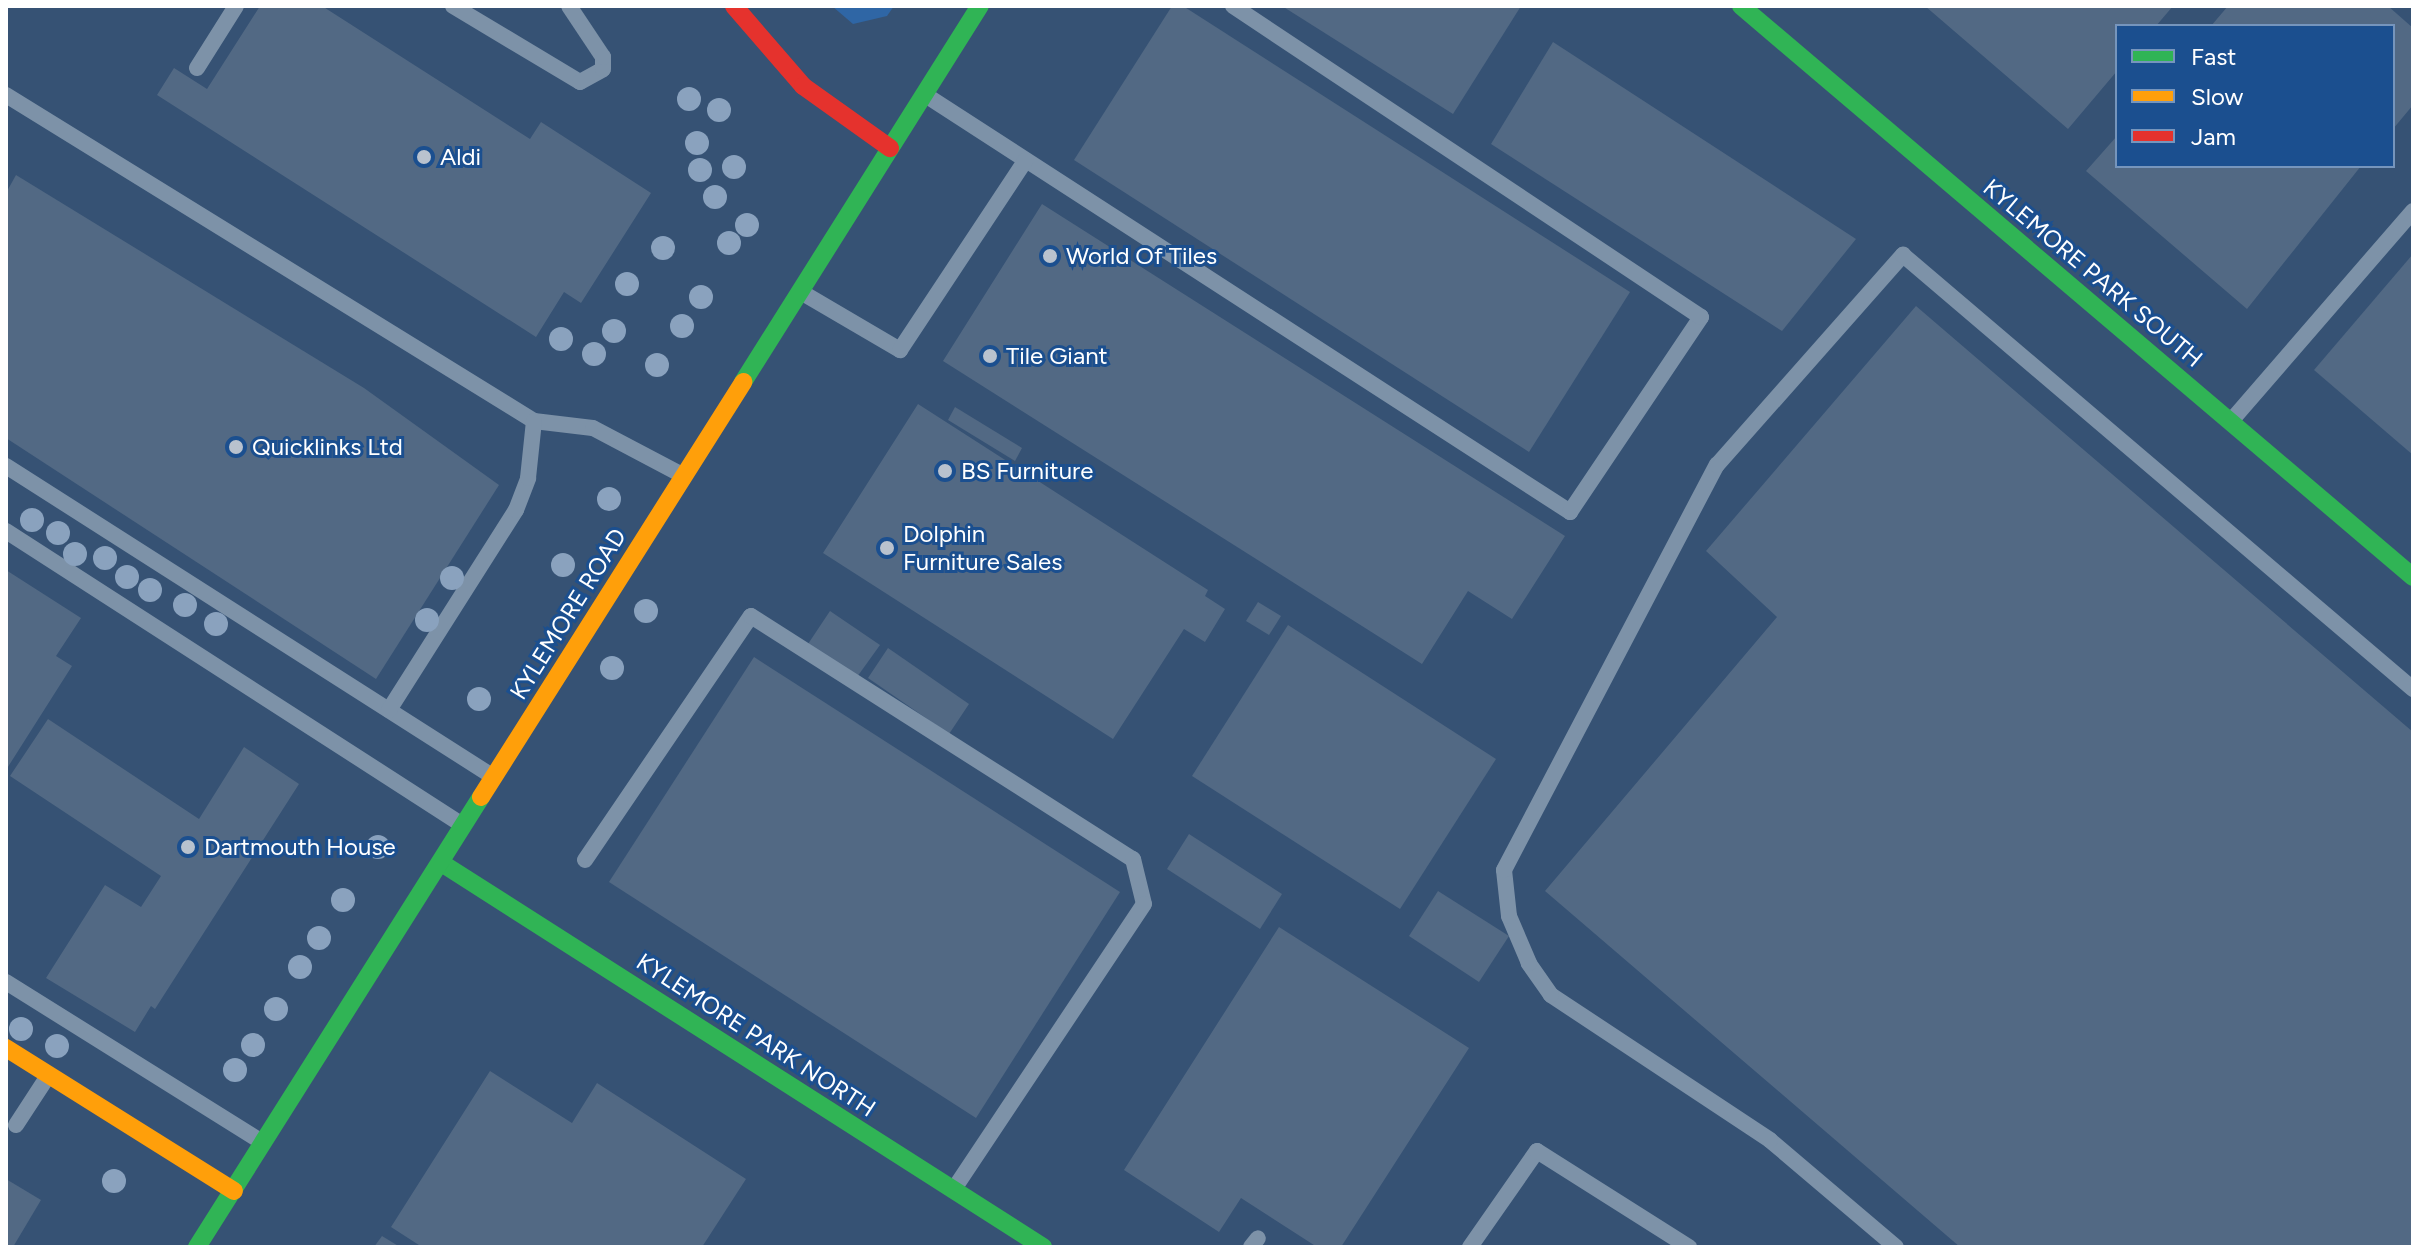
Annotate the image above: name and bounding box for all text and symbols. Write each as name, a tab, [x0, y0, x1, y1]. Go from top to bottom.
legend	[2115, 24, 2395, 168]
text: Fast	[2191, 42, 2236, 71]
text: Slow	[2191, 82, 2243, 111]
text: Jam	[2191, 122, 2236, 151]
place label: Aldi	[440, 143, 481, 171]
marker: Aldi	[415, 148, 433, 166]
street label: KYLEMORE PARK SOUTH	[1978, 173, 2208, 373]
place label: World Of Tiles	[1066, 242, 1217, 270]
marker: World Of Tiles	[1041, 247, 1059, 265]
place label: Tile Giant	[1006, 342, 1108, 370]
marker: Tile Giant	[981, 347, 999, 365]
place label: Quicklinks Ltd	[252, 433, 403, 461]
marker: Quicklinks Ltd	[227, 438, 245, 456]
place label: BS Furniture	[961, 457, 1093, 485]
marker: BS Furniture	[936, 462, 954, 480]
place label: Dolphin Furniture Sales	[903, 520, 1062, 576]
street label: KYLEMORE ROAD	[504, 523, 632, 705]
marker: Dolphin Furniture Sales	[878, 539, 896, 557]
place label: Dartmouth House	[204, 833, 396, 861]
marker: Dartmouth House	[179, 838, 197, 856]
street label: KYLEMORE PARK NORTH	[631, 947, 881, 1123]

